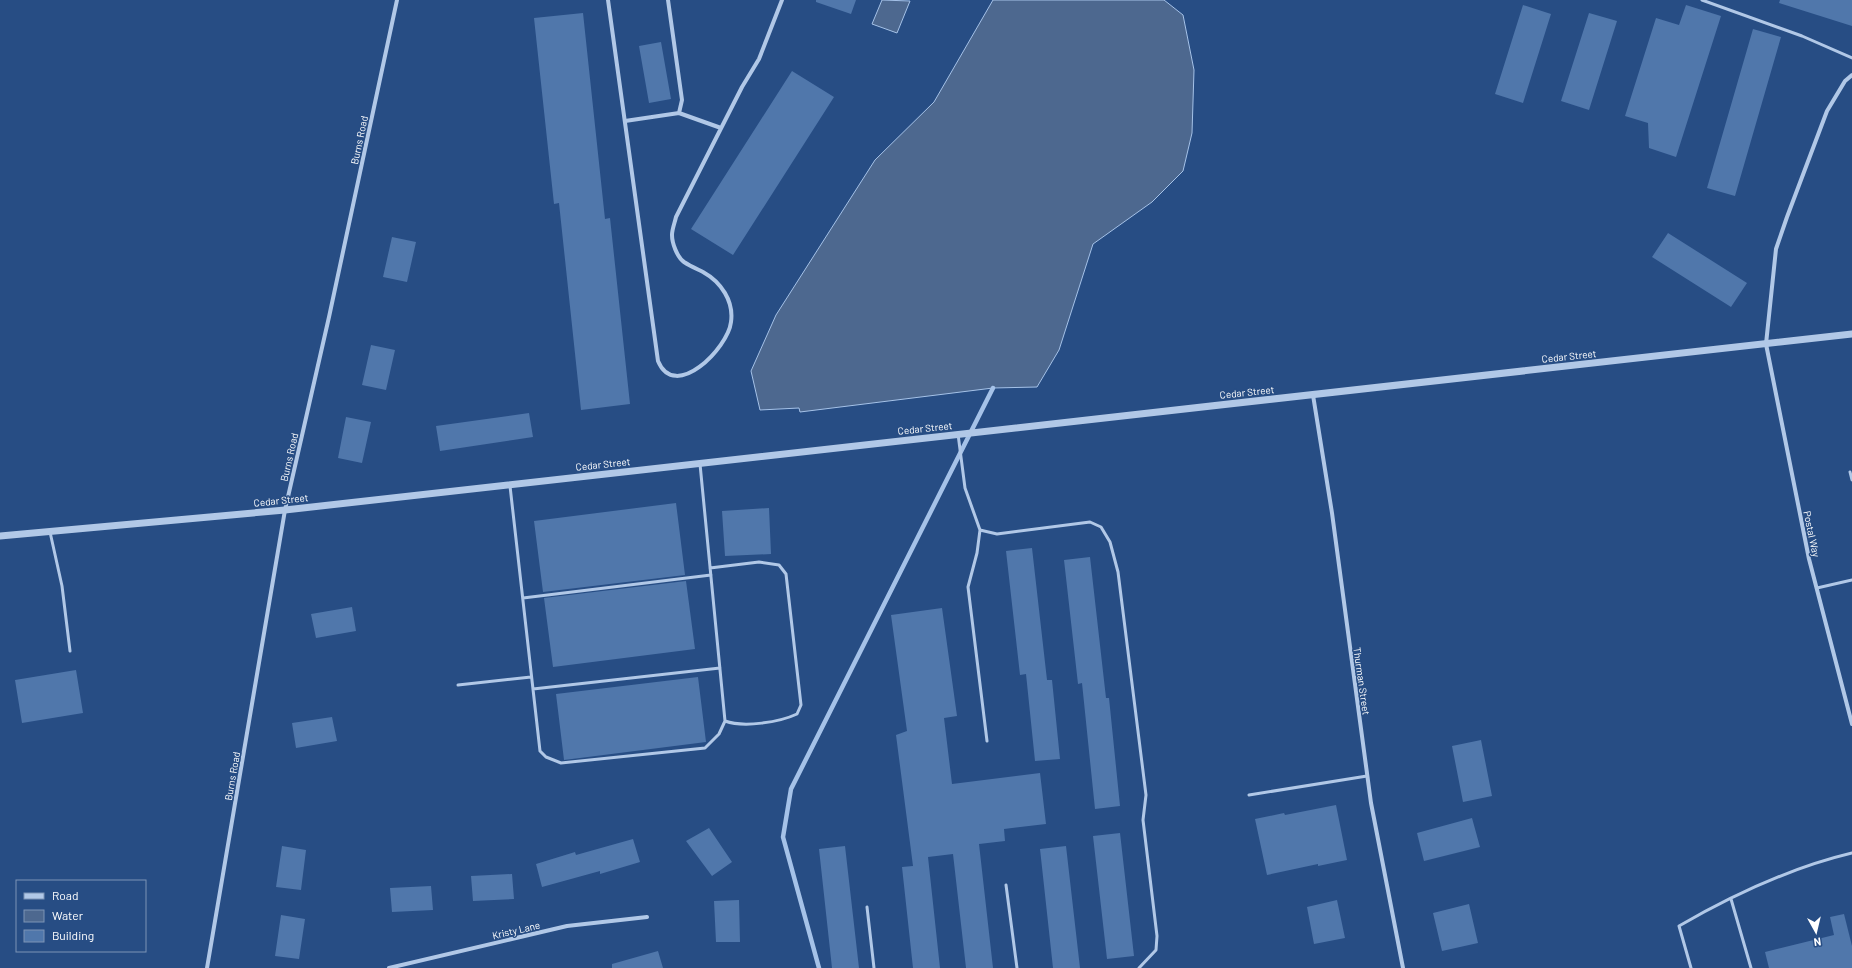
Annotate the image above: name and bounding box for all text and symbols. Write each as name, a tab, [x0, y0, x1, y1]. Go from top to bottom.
street label: Burns Road	[348, 115, 370, 165]
street label: Cedar Street	[1541, 347, 1597, 365]
street label: Cedar Street	[1219, 383, 1275, 401]
street label: Cedar Street	[897, 419, 953, 437]
street label: Burns Road	[278, 432, 300, 482]
street label: Cedar Street	[575, 455, 631, 473]
street label: Cedar Street	[253, 491, 309, 509]
street label: Postal Way	[1801, 510, 1823, 559]
street label: Thurman Street	[1351, 646, 1373, 716]
street label: Burns Road	[222, 751, 242, 801]
legend	[16, 880, 146, 952]
text: Road	[52, 888, 79, 902]
text: Water	[52, 908, 84, 922]
north arrow	[1796, 912, 1836, 952]
street label: Kristy Lane	[491, 919, 541, 941]
text: Building	[52, 928, 94, 942]
text: N	[1813, 935, 1822, 949]

